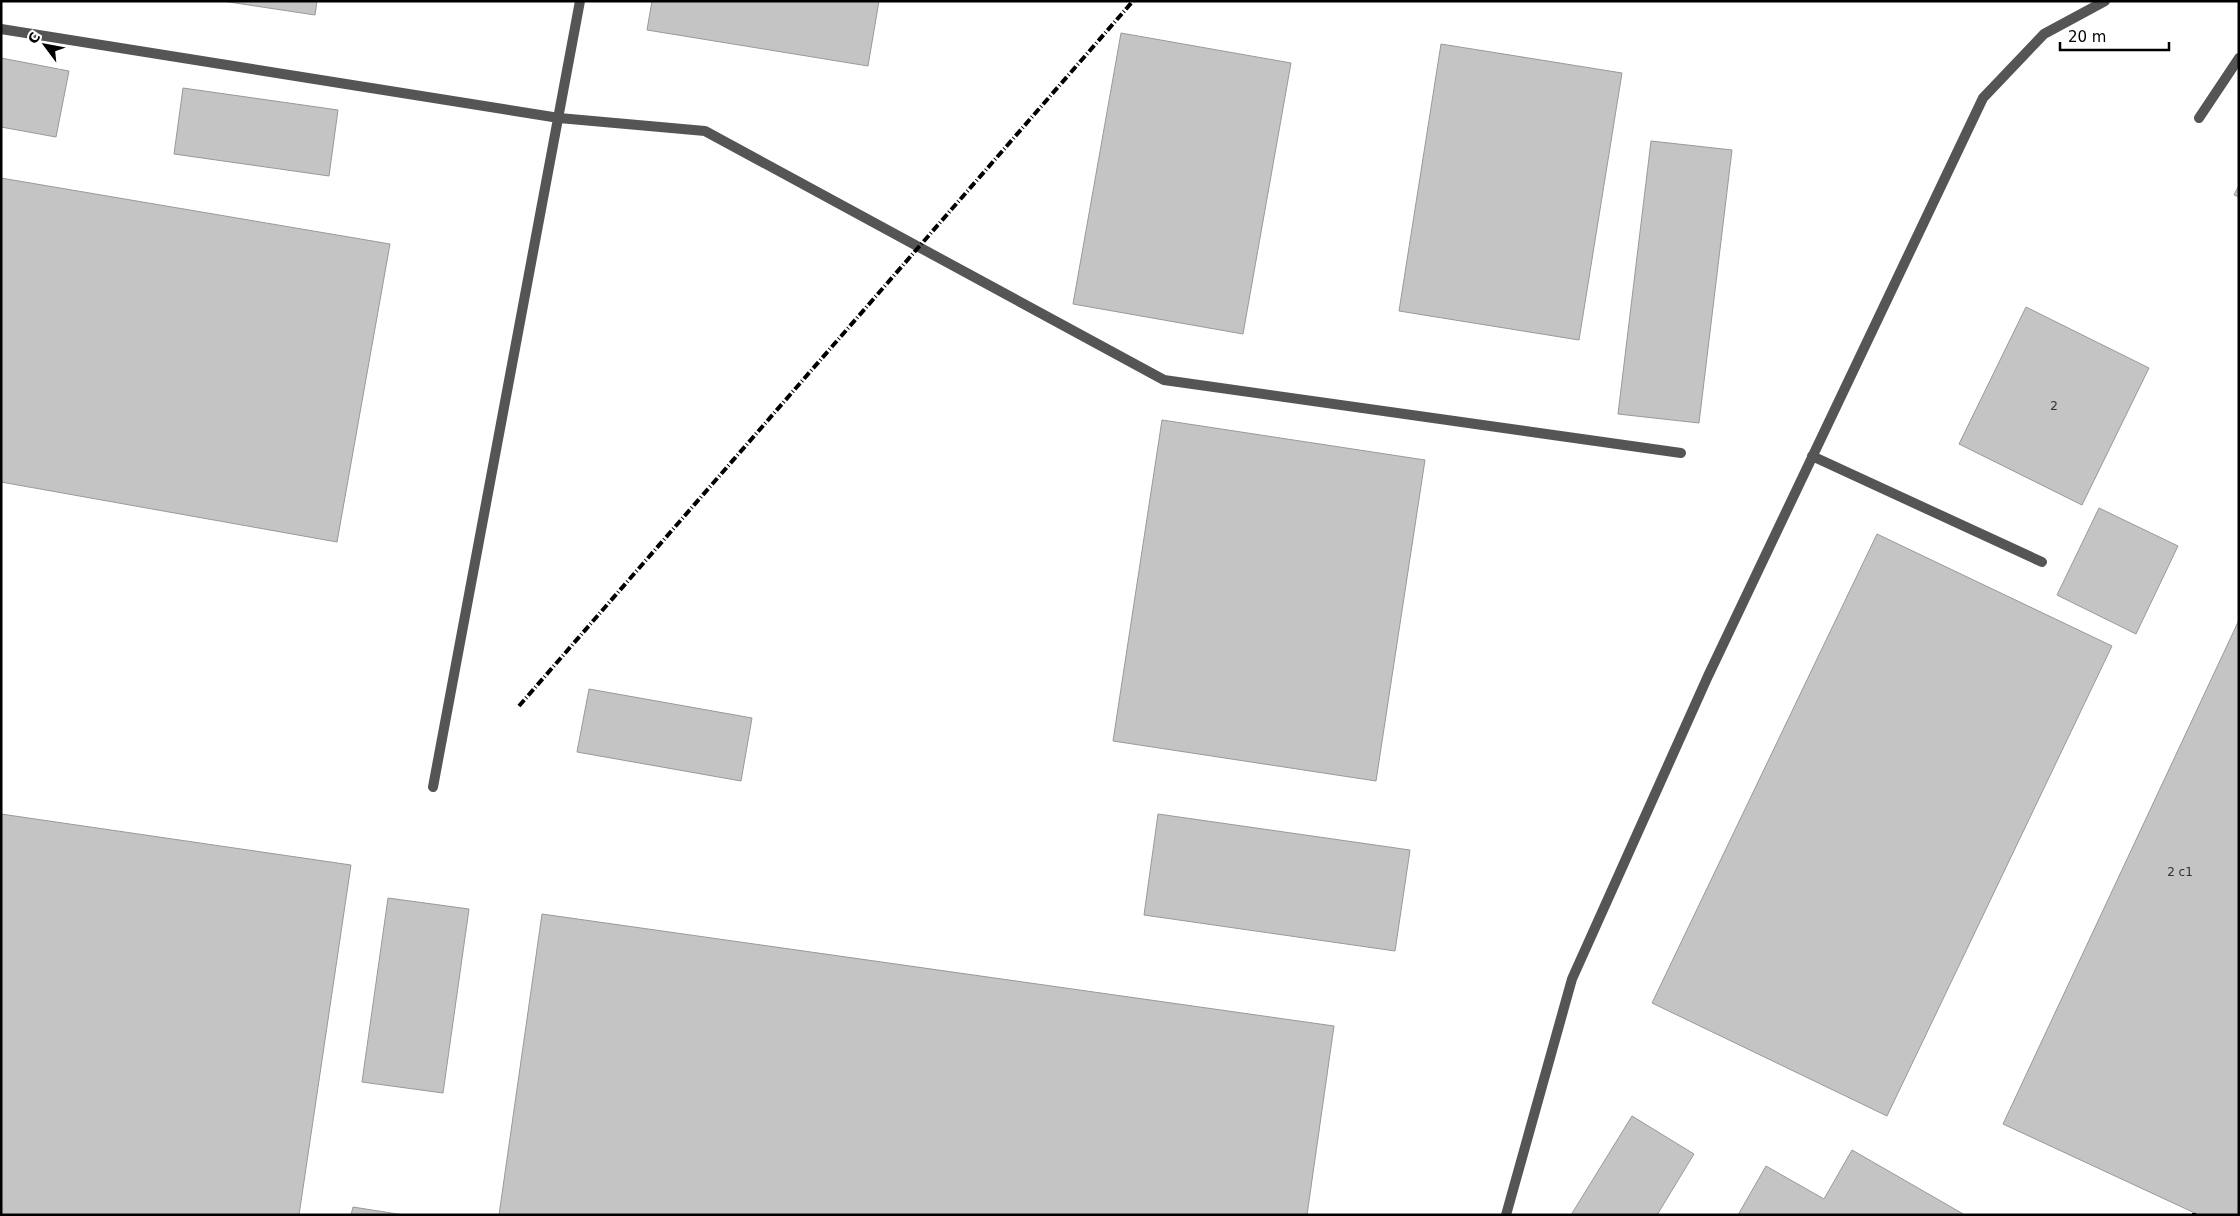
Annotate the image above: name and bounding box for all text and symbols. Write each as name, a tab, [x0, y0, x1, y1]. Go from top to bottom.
north arrow	[20, 20, 70, 70]
scale bar	[2060, 20, 2169, 52]
text: 20 m	[2068, 28, 2106, 46]
text: С	[24, 30, 43, 47]
house number: 2	[2050, 399, 2058, 413]
house number: 2 с1	[2167, 865, 2193, 879]

